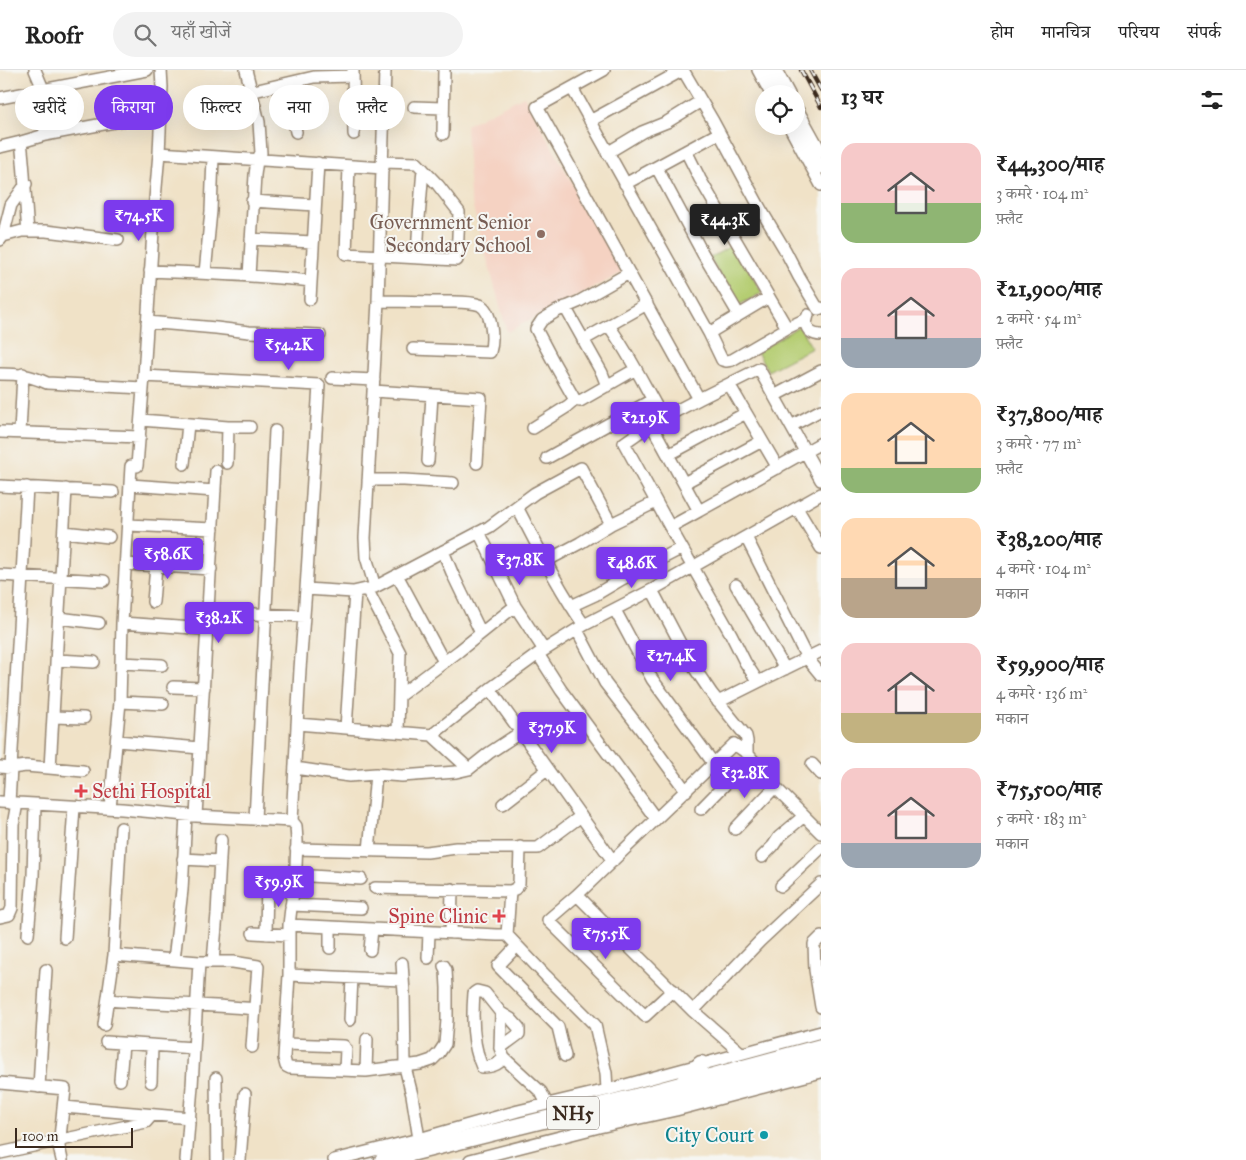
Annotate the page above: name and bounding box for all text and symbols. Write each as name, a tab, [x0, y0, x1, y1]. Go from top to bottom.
search box	[113, 12, 463, 57]
text: Roofr	[25, 20, 83, 50]
text: यहाँ खोजें	[171, 20, 231, 43]
icon: search	[131, 21, 159, 49]
text: होम	[991, 21, 1014, 43]
text: मानचित्र	[1042, 21, 1090, 43]
text: परिचय	[1118, 21, 1159, 43]
text: संपर्क	[1187, 21, 1221, 43]
text: 13 घर	[841, 84, 883, 110]
chip: खरीदें	[15, 85, 84, 130]
chip: किराया	[94, 85, 173, 130]
chip: फ़िल्टर	[183, 85, 259, 130]
chip: नया	[269, 85, 329, 130]
chip: फ़्लैट	[339, 85, 405, 130]
map controls	[755, 85, 805, 135]
button: locate	[755, 85, 805, 135]
icon: filters	[1198, 86, 1226, 114]
text: ₹44,300/माह	[996, 151, 1104, 177]
icon: home	[881, 163, 941, 223]
text: 3 कमरे · 104 m²	[996, 184, 1089, 203]
pin: ₹74.5K	[98, 200, 180, 242]
pin: ₹44.3K	[684, 204, 766, 246]
text: ₹74.5K	[115, 206, 163, 225]
text: फ़्लैट	[996, 209, 1023, 228]
place label: Government Senior Secondary School	[369, 210, 532, 257]
text: ₹44.3K	[701, 210, 749, 229]
marker: Government Senior Secondary School	[535, 228, 547, 240]
text: ₹21,900/माह	[996, 276, 1102, 302]
icon: home	[881, 288, 941, 348]
text: 2 कमरे · 54 m²	[996, 309, 1081, 328]
pin: ₹54.2K	[248, 328, 330, 371]
text: फ़्लैट	[996, 334, 1023, 353]
text: ₹54.2K	[265, 335, 313, 354]
text: ₹37,800/माह	[996, 401, 1102, 427]
pin: ₹21.9K	[604, 402, 686, 444]
text: ₹21.9K	[622, 408, 668, 427]
icon: home	[881, 413, 941, 473]
text: 3 कमरे · 77 m²	[996, 434, 1081, 453]
text: फ़्लैट	[996, 459, 1023, 478]
text: ₹38,200/माह	[996, 526, 1102, 552]
pin: ₹58.6K	[127, 538, 209, 580]
icon: home	[881, 538, 941, 598]
text: ₹58.6K	[144, 544, 192, 563]
pin: ₹37.8K	[479, 544, 561, 586]
pin: ₹48.6K	[591, 546, 673, 589]
text: ₹37.8K	[497, 550, 543, 569]
text: ₹48.6K	[607, 553, 657, 572]
text: 4 कमरे · 104 m²	[996, 559, 1091, 578]
text: मकान	[996, 584, 1028, 603]
pin: ₹38.2K	[178, 602, 260, 644]
text: ₹38.2K	[196, 608, 242, 627]
pin: ₹27.4K	[630, 640, 712, 682]
text: ₹27.4K	[647, 646, 695, 665]
text: ₹59,900/माह	[996, 651, 1104, 677]
icon: home	[881, 663, 941, 723]
text: 4 कमरे · 136 m²	[996, 684, 1087, 703]
text: मकान	[996, 709, 1028, 728]
pin: ₹37.9K	[511, 712, 593, 754]
text: ₹37.9K	[528, 718, 576, 737]
pin: ₹32.8K	[704, 756, 786, 799]
text: ₹32.8K	[722, 763, 768, 782]
text: ₹75,500/माह	[996, 776, 1102, 802]
place label: Sethi Hospital	[92, 779, 211, 803]
marker: Sethi Hospital	[74, 784, 88, 798]
icon: home	[881, 788, 941, 848]
text: 5 कमरे · 183 m²	[996, 809, 1086, 828]
text: मकान	[996, 834, 1028, 853]
pin: ₹59.9K	[238, 866, 320, 908]
text: ₹59.9K	[255, 872, 303, 891]
place label: Spine Clinic	[388, 904, 488, 928]
marker: Spine Clinic	[492, 909, 506, 923]
pin: ₹75.5K	[565, 918, 647, 960]
text: ₹75.5K	[583, 924, 629, 943]
road number: NH5	[547, 1096, 599, 1130]
place label: City Court	[665, 1123, 754, 1147]
scale bar	[15, 1125, 132, 1148]
text: 100 m	[22, 1128, 59, 1145]
marker: City Court	[758, 1129, 770, 1141]

